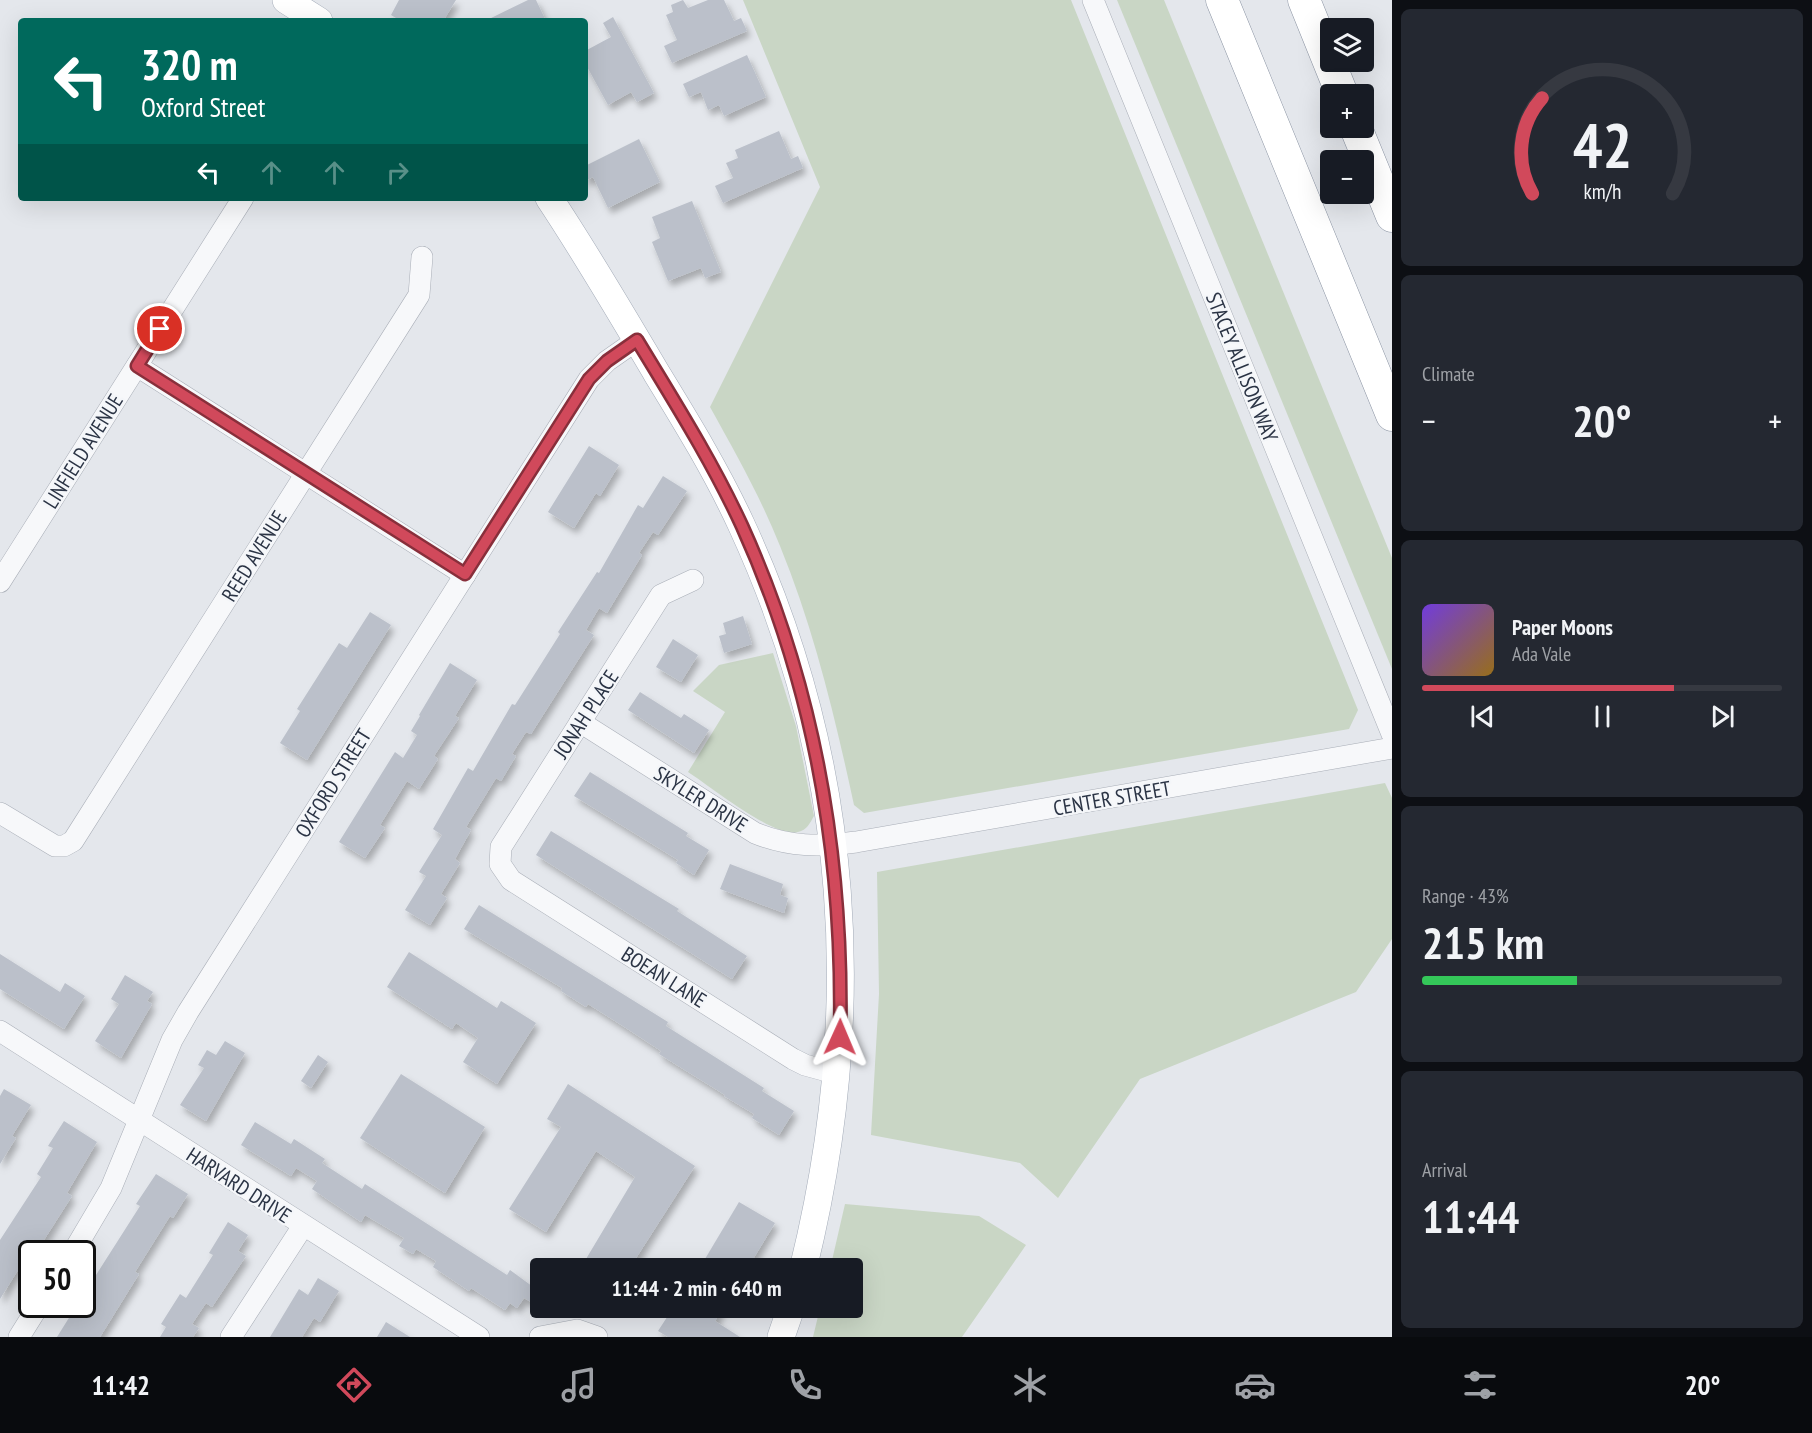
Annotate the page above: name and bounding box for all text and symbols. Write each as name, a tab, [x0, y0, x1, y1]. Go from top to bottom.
map controls	[1320, 18, 1374, 204]
button: layers	[1320, 18, 1374, 72]
text: 320 m	[141, 37, 238, 92]
icon: left	[42, 42, 120, 120]
button: +	[1320, 84, 1374, 138]
text: Oxford Street	[141, 90, 265, 124]
text: 42	[1572, 104, 1632, 185]
button: −	[1320, 150, 1374, 204]
icon: left	[192, 156, 225, 189]
icon: ahead	[255, 156, 288, 189]
icon: ahead	[318, 156, 351, 189]
icon: right	[381, 156, 414, 189]
text: km/h	[1583, 178, 1621, 206]
street label: STACEY ALLISON WAY	[1200, 289, 1284, 446]
pin	[134, 303, 185, 354]
icon: arrive	[143, 312, 176, 345]
text: Climate	[1422, 361, 1475, 387]
street label: LINFIELD AVENUE	[37, 389, 129, 513]
text: 20°	[1572, 391, 1632, 449]
text: −	[1422, 399, 1436, 442]
text: +	[1768, 399, 1782, 442]
street label: REED AVENUE	[215, 506, 293, 606]
text: Paper Moons	[1512, 613, 1613, 641]
text: Ada Vale	[1512, 641, 1571, 667]
street label: JONAH PLACE	[547, 665, 625, 764]
icon: previous	[1466, 700, 1499, 733]
icon: pause	[1586, 700, 1619, 733]
icon: next	[1706, 700, 1739, 733]
street label: OXFORD STREET	[289, 723, 377, 842]
street label: SKYLER DRIVE	[649, 760, 753, 838]
street label: CENTER STREET	[1051, 774, 1173, 822]
text: Range · 43%	[1422, 883, 1509, 909]
text: 215 km	[1422, 913, 1544, 971]
street label: BOEAN LANE	[616, 940, 712, 1014]
position arrow	[808, 1005, 872, 1069]
street label: HARVARD DRIVE	[182, 1141, 296, 1229]
text: Arrival	[1422, 1157, 1467, 1183]
text: 11:44	[1422, 1187, 1519, 1245]
speed limit sign: 50	[18, 1240, 96, 1318]
text: 11:44 · 2 min · 640 m	[611, 1274, 782, 1302]
icon: directions	[333, 1364, 375, 1406]
icon: music	[558, 1364, 600, 1406]
icon: phone	[784, 1364, 826, 1406]
icon: climate	[1009, 1364, 1051, 1406]
icon: car	[1234, 1364, 1276, 1406]
icon: filters	[1459, 1364, 1501, 1406]
text: 11:42	[92, 1368, 150, 1402]
text: 20°	[1685, 1368, 1720, 1402]

